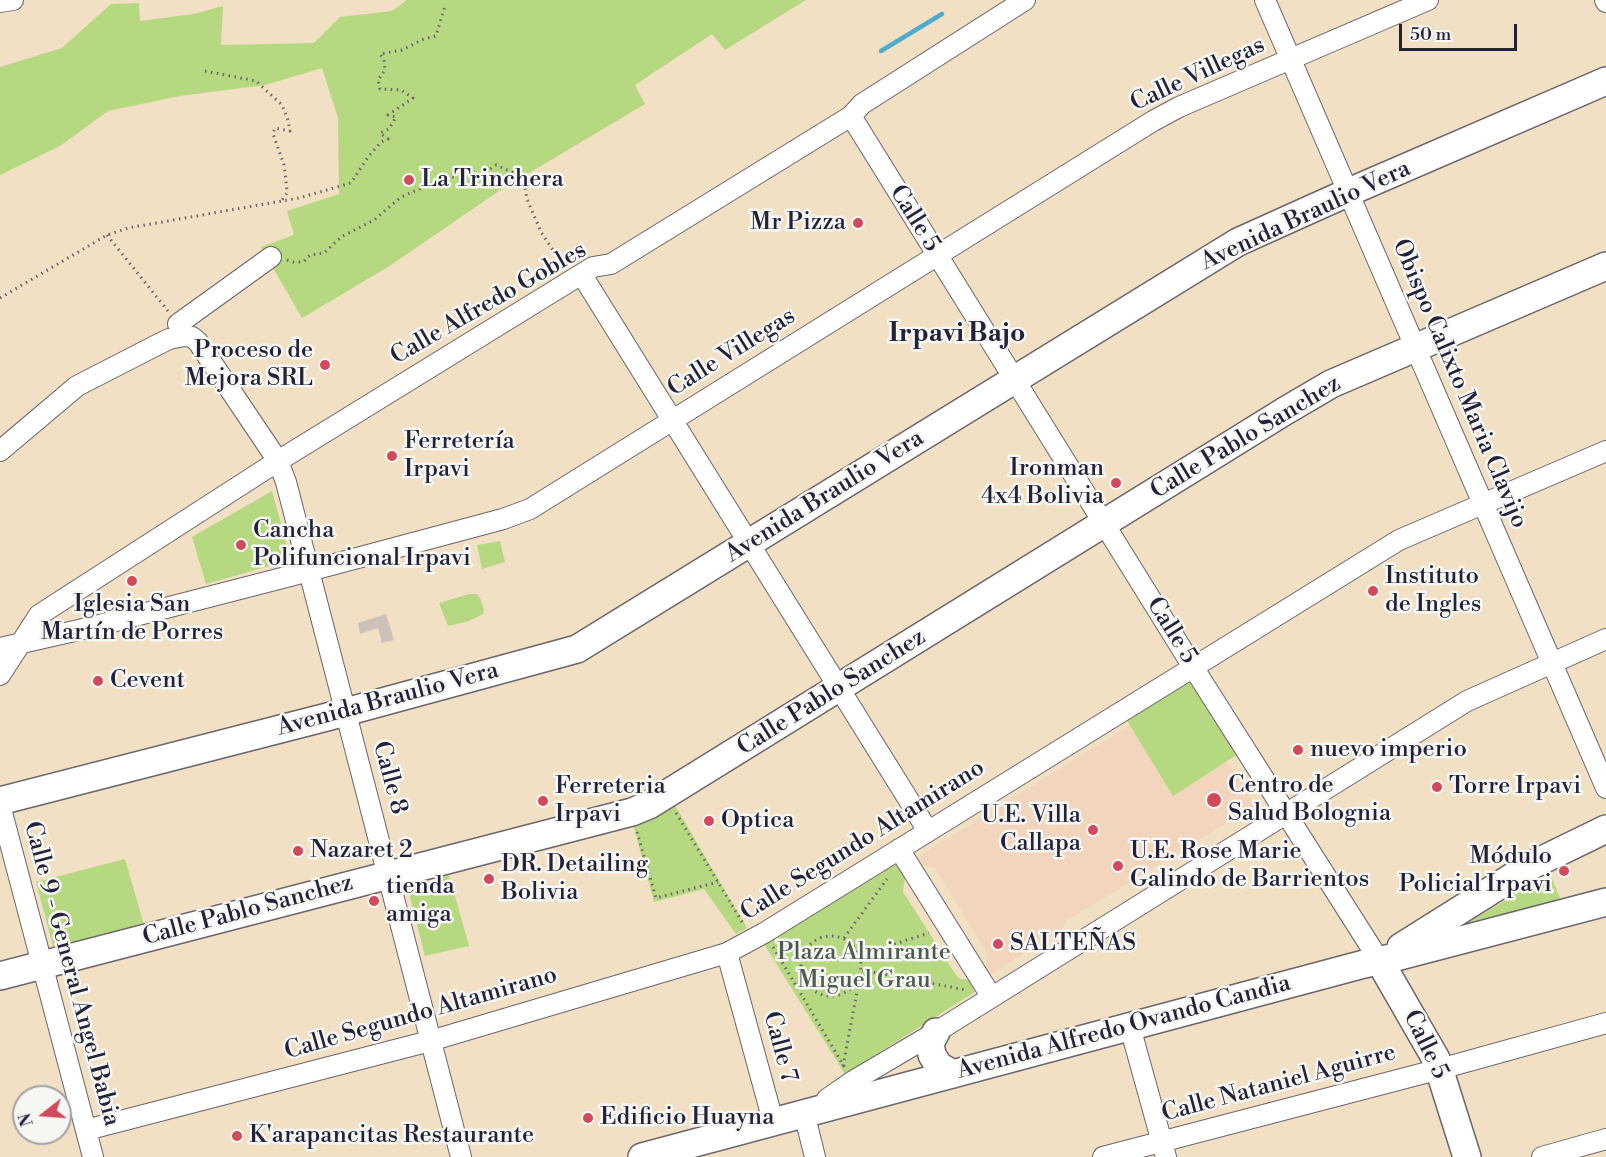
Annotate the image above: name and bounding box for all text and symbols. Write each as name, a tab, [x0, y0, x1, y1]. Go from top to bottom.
scale bar	[1402, 12, 1520, 50]
text: 50 m	[1410, 23, 1451, 46]
street label: Calle Villegas	[1126, 31, 1270, 119]
street label: Avenida Braulio Vera	[1197, 155, 1415, 277]
place label: La Trinchera	[421, 166, 564, 194]
marker: La Trinchera	[402, 173, 416, 187]
street label: Calle 5	[882, 180, 946, 258]
place label: Mr Pizza	[750, 209, 846, 237]
marker: Mr Pizza	[851, 216, 865, 230]
street label: Obispo Calixto Maria Clavijo	[1385, 235, 1533, 533]
street label: Calle Alfredo Gobles	[386, 236, 592, 372]
street label: Calle Villegas	[663, 302, 801, 404]
district label: Irpavi Bajo	[889, 319, 1025, 351]
place label: Proceso de Mejora SRL	[185, 337, 313, 393]
marker: Proceso de Mejora SRL	[318, 358, 332, 372]
street label: Calle Pablo Sanchez	[1146, 370, 1346, 506]
street label: Avenida Braulio Vera	[721, 424, 929, 570]
place label: Ferretería Irpavi	[404, 428, 515, 484]
marker: Ferretería Irpavi	[385, 449, 399, 463]
place label: Ironman 4x4 Bolivia	[981, 455, 1104, 511]
marker: Ironman 4x4 Bolivia	[1109, 476, 1123, 490]
place label: Cancha Polifuncional Irpavi	[253, 517, 471, 573]
marker: Cancha Polifuncional Irpavi	[234, 538, 248, 552]
place label: Instituto de Ingles	[1385, 563, 1481, 619]
marker: Iglesia San Martín de Porres	[125, 574, 139, 588]
marker: Instituto de Ingles	[1366, 584, 1380, 598]
place label: Iglesia San Martín de Porres	[41, 591, 223, 647]
street label: Calle 5	[1139, 592, 1203, 670]
street label: Calle Pablo Sanchez	[733, 623, 931, 763]
street label: Avenida Braulio Vera	[274, 657, 502, 743]
place label: Cevent	[110, 667, 185, 695]
marker: Cevent	[91, 674, 105, 688]
place label: nuevo imperio	[1310, 736, 1467, 764]
street label: Calle 8	[365, 738, 413, 818]
marker: nuevo imperio	[1291, 743, 1305, 757]
street label: Calle Segundo Altamirano	[736, 754, 990, 928]
place label: Centro de Salud Bolognia	[1228, 772, 1391, 828]
place label: Ferreteria Irpavi	[555, 773, 666, 829]
place label: Torre Irpavi	[1449, 773, 1581, 801]
marker: Torre Irpavi	[1430, 780, 1444, 794]
marker: Centro de Salud Bolognia	[1205, 791, 1223, 809]
marker: Ferreteria Irpavi	[536, 794, 550, 808]
place label: U.E. Villa Callapa	[981, 802, 1081, 858]
place label: Optica	[721, 807, 794, 835]
marker: Optica	[702, 814, 716, 828]
street label: Calle 9 - General Angel Babia	[16, 818, 126, 1130]
marker: U.E. Villa Callapa	[1086, 823, 1100, 837]
place label: Nazaret 2	[310, 837, 413, 865]
place label: U.E. Rose Marie Galindo de Barrientos	[1130, 838, 1369, 894]
place label: Módulo Policial Irpavi	[1399, 843, 1552, 899]
marker: Nazaret 2	[291, 844, 305, 858]
place label: DR. Detailing Bolivia	[501, 851, 648, 907]
marker: U.E. Rose Marie Galindo de Barrientos	[1111, 859, 1125, 873]
marker: Módulo Policial Irpavi	[1557, 864, 1571, 878]
street label: Calle Pablo Sanchez	[140, 869, 356, 953]
marker: DR. Detailing Bolivia	[482, 872, 496, 886]
place label: tienda amiga	[386, 873, 455, 929]
marker: tienda amiga	[367, 894, 381, 908]
place label: SALTEÑAS	[1010, 930, 1136, 958]
marker: SALTEÑAS	[991, 937, 1005, 951]
park label: Plaza Almirante Miguel Grau	[777, 939, 951, 995]
street label: Calle Segundo Altamirano	[281, 961, 561, 1067]
street label: Avenida Alfredo Ovando Candia	[954, 970, 1294, 1086]
street label: Calle 5	[1396, 1006, 1454, 1084]
street label: Calle 7	[756, 1008, 802, 1086]
street label: Calle Nataniel Aguirre	[1159, 1039, 1399, 1129]
north arrow	[12, 1085, 72, 1145]
place label: Edificio Huayna	[600, 1104, 774, 1132]
text: N	[15, 1111, 38, 1129]
marker: Edificio Huayna	[581, 1111, 595, 1125]
place label: K'arapancitas Restaurante	[249, 1122, 534, 1150]
marker: K'arapancitas Restaurante	[230, 1129, 244, 1143]

